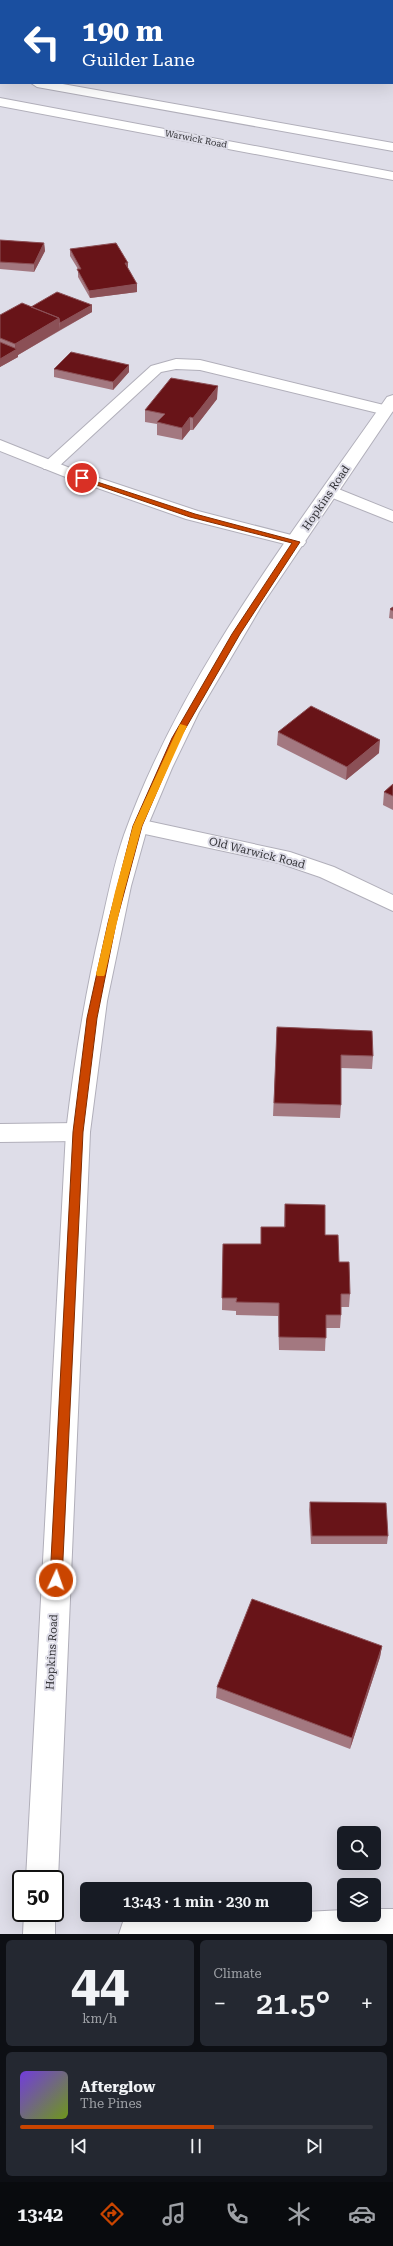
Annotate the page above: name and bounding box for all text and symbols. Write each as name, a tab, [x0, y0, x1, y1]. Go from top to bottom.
text: 190 m	[82, 15, 163, 48]
icon: left	[16, 16, 68, 68]
text: Guilder Lane	[82, 49, 195, 70]
street label: Warwick Road	[164, 128, 228, 150]
pin	[65, 461, 99, 495]
street label: Hopkins Road	[299, 463, 353, 533]
icon: arrive	[71, 467, 93, 489]
street label: Old Warwick Road	[207, 835, 307, 871]
position arrow	[35, 1559, 77, 1601]
street label: Hopkins Road	[44, 1614, 60, 1690]
map controls	[337, 1826, 381, 1922]
button: search	[337, 1826, 381, 1870]
speed limit sign: 50	[12, 1870, 64, 1922]
button: layers	[337, 1878, 381, 1922]
text: 13:43 · 1 min · 230 m	[123, 1893, 269, 1911]
text: 44	[71, 1954, 129, 2015]
text: Climate	[214, 1966, 262, 1981]
text: 21.5°	[256, 1986, 330, 2021]
text: −	[214, 1991, 226, 2016]
text: +	[361, 1991, 373, 2016]
text: km/h	[82, 2011, 117, 2026]
text: Afterglow	[80, 2078, 155, 2096]
text: The Pines	[80, 2096, 142, 2111]
icon: previous	[68, 2135, 90, 2157]
icon: pause	[185, 2135, 207, 2157]
icon: next	[303, 2135, 325, 2157]
icon: directions	[98, 2200, 126, 2228]
icon: music	[160, 2200, 188, 2228]
icon: phone	[223, 2200, 251, 2228]
icon: climate	[285, 2200, 313, 2228]
icon: car	[348, 2200, 376, 2228]
text: 13:42	[17, 2204, 63, 2225]

